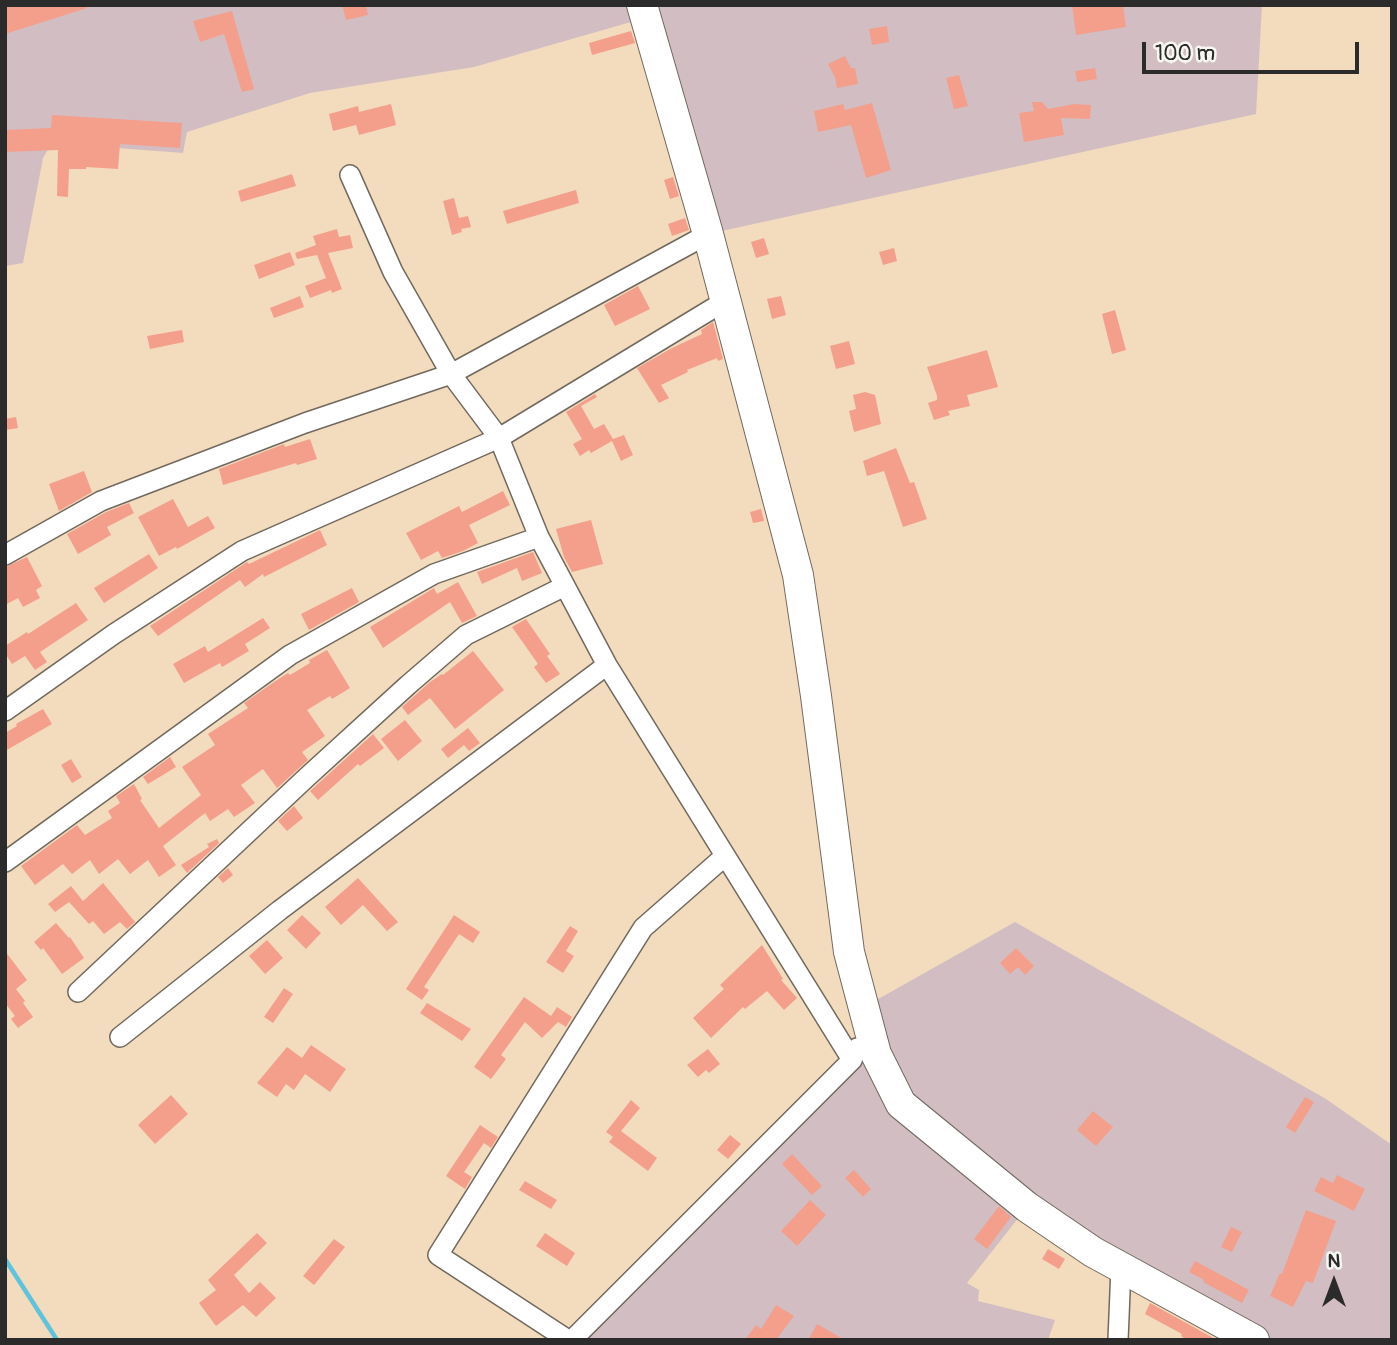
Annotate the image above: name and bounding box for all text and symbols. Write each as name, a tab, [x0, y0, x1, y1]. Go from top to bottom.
scale bar	[1145, 28, 1362, 72]
text: 100 m	[1155, 40, 1215, 67]
north arrow	[1299, 1247, 1369, 1317]
text: N	[1328, 1249, 1340, 1273]

